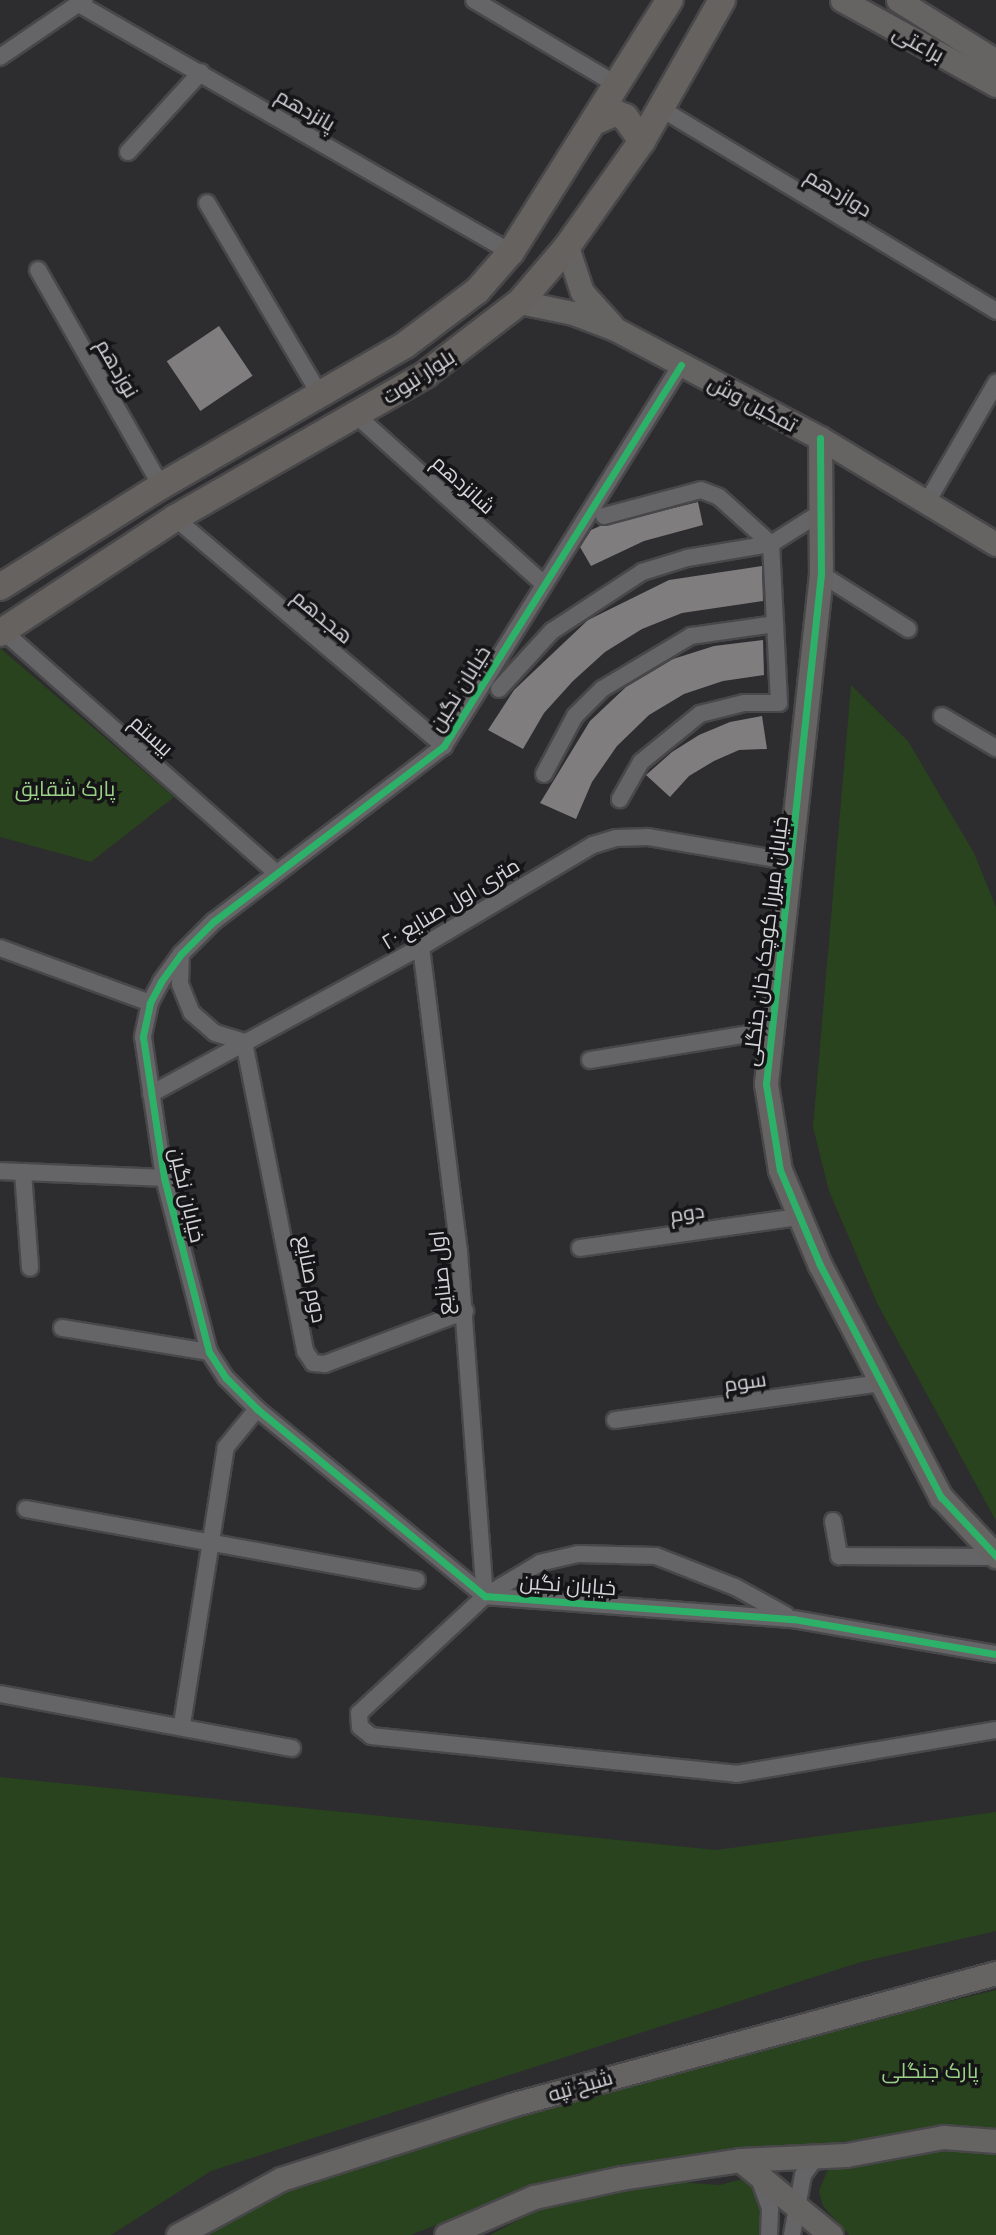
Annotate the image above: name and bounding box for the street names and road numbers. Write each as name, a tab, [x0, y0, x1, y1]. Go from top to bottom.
street label: براعتی	[889, 19, 949, 67]
street label: پانزدهم	[272, 82, 340, 136]
street label: دوازدهم	[801, 162, 877, 222]
street label: نوزدهم	[91, 334, 145, 402]
street label: بلوار نبوت	[377, 343, 459, 409]
street label: تمکین وش	[704, 369, 802, 437]
street label: شانزدهم	[427, 449, 501, 519]
street label: هجدهم	[288, 583, 358, 649]
street label: خیابان نگین	[423, 640, 495, 736]
street label: بیستم	[125, 709, 179, 761]
street label: خیابان میرزا کوچک خان جنگلی	[737, 814, 793, 1068]
street label: ۲۰ متری اول صنایع	[376, 852, 524, 954]
street label: خیابان نگین	[165, 1145, 211, 1245]
street label: دوم	[668, 1197, 706, 1227]
street label: اول صنایع	[423, 1229, 457, 1317]
street label: دوم صنایع	[291, 1233, 333, 1325]
street label: سوم	[722, 1366, 768, 1396]
street label: خیابان نگین	[519, 1568, 617, 1600]
street label: شیخ تپه	[545, 2064, 615, 2106]

